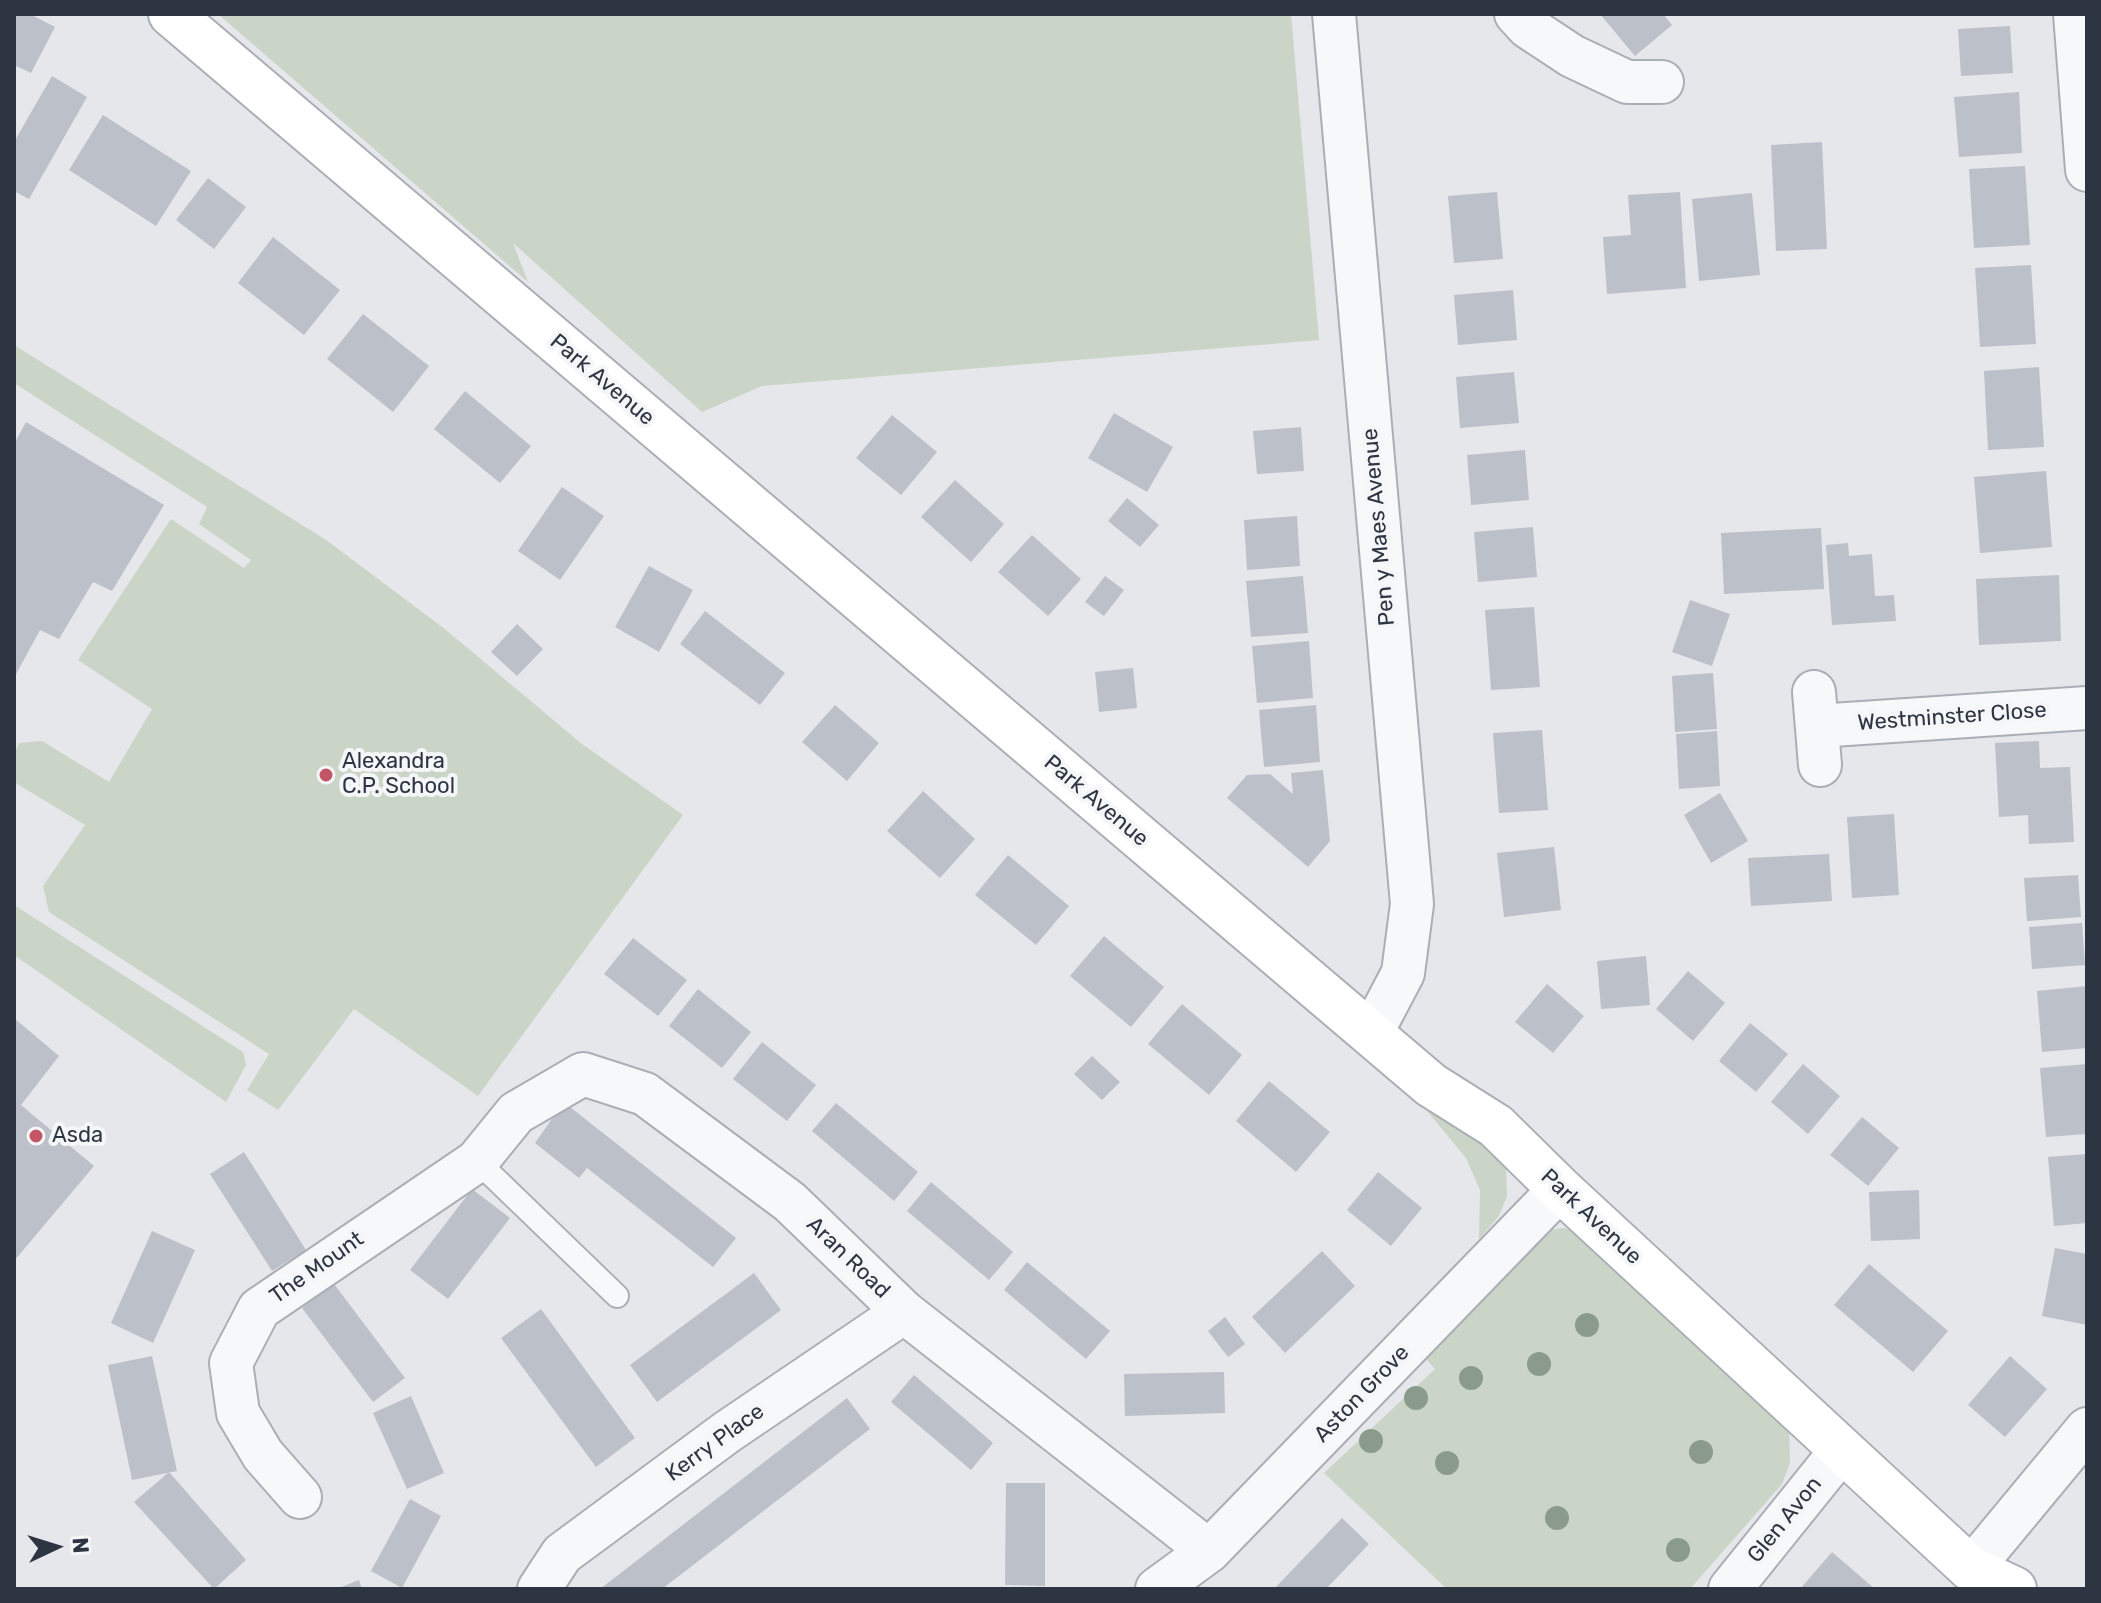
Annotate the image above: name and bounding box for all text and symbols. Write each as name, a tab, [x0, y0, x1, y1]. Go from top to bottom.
street label: Park Avenue	[544, 329, 660, 431]
street label: Pen y Maes Avenue	[1357, 427, 1401, 627]
street label: Westminster Close	[1857, 697, 2047, 737]
place label: Alexandra C.P. School	[342, 749, 455, 800]
street label: Park Avenue	[1038, 750, 1154, 852]
marker: Alexandra C.P. School	[317, 766, 335, 784]
place label: Asda	[52, 1123, 103, 1149]
marker: Asda	[27, 1127, 45, 1145]
street label: Park Avenue	[1535, 1164, 1647, 1270]
street label: Aran Road	[801, 1212, 895, 1304]
street label: The Mount	[265, 1226, 369, 1310]
street label: Aston Grove	[1309, 1340, 1415, 1448]
street label: Kerry Place	[661, 1398, 769, 1488]
street label: Glen Avon	[1742, 1472, 1828, 1568]
north arrow	[16, 1507, 96, 1587]
text: N	[66, 1536, 94, 1554]

